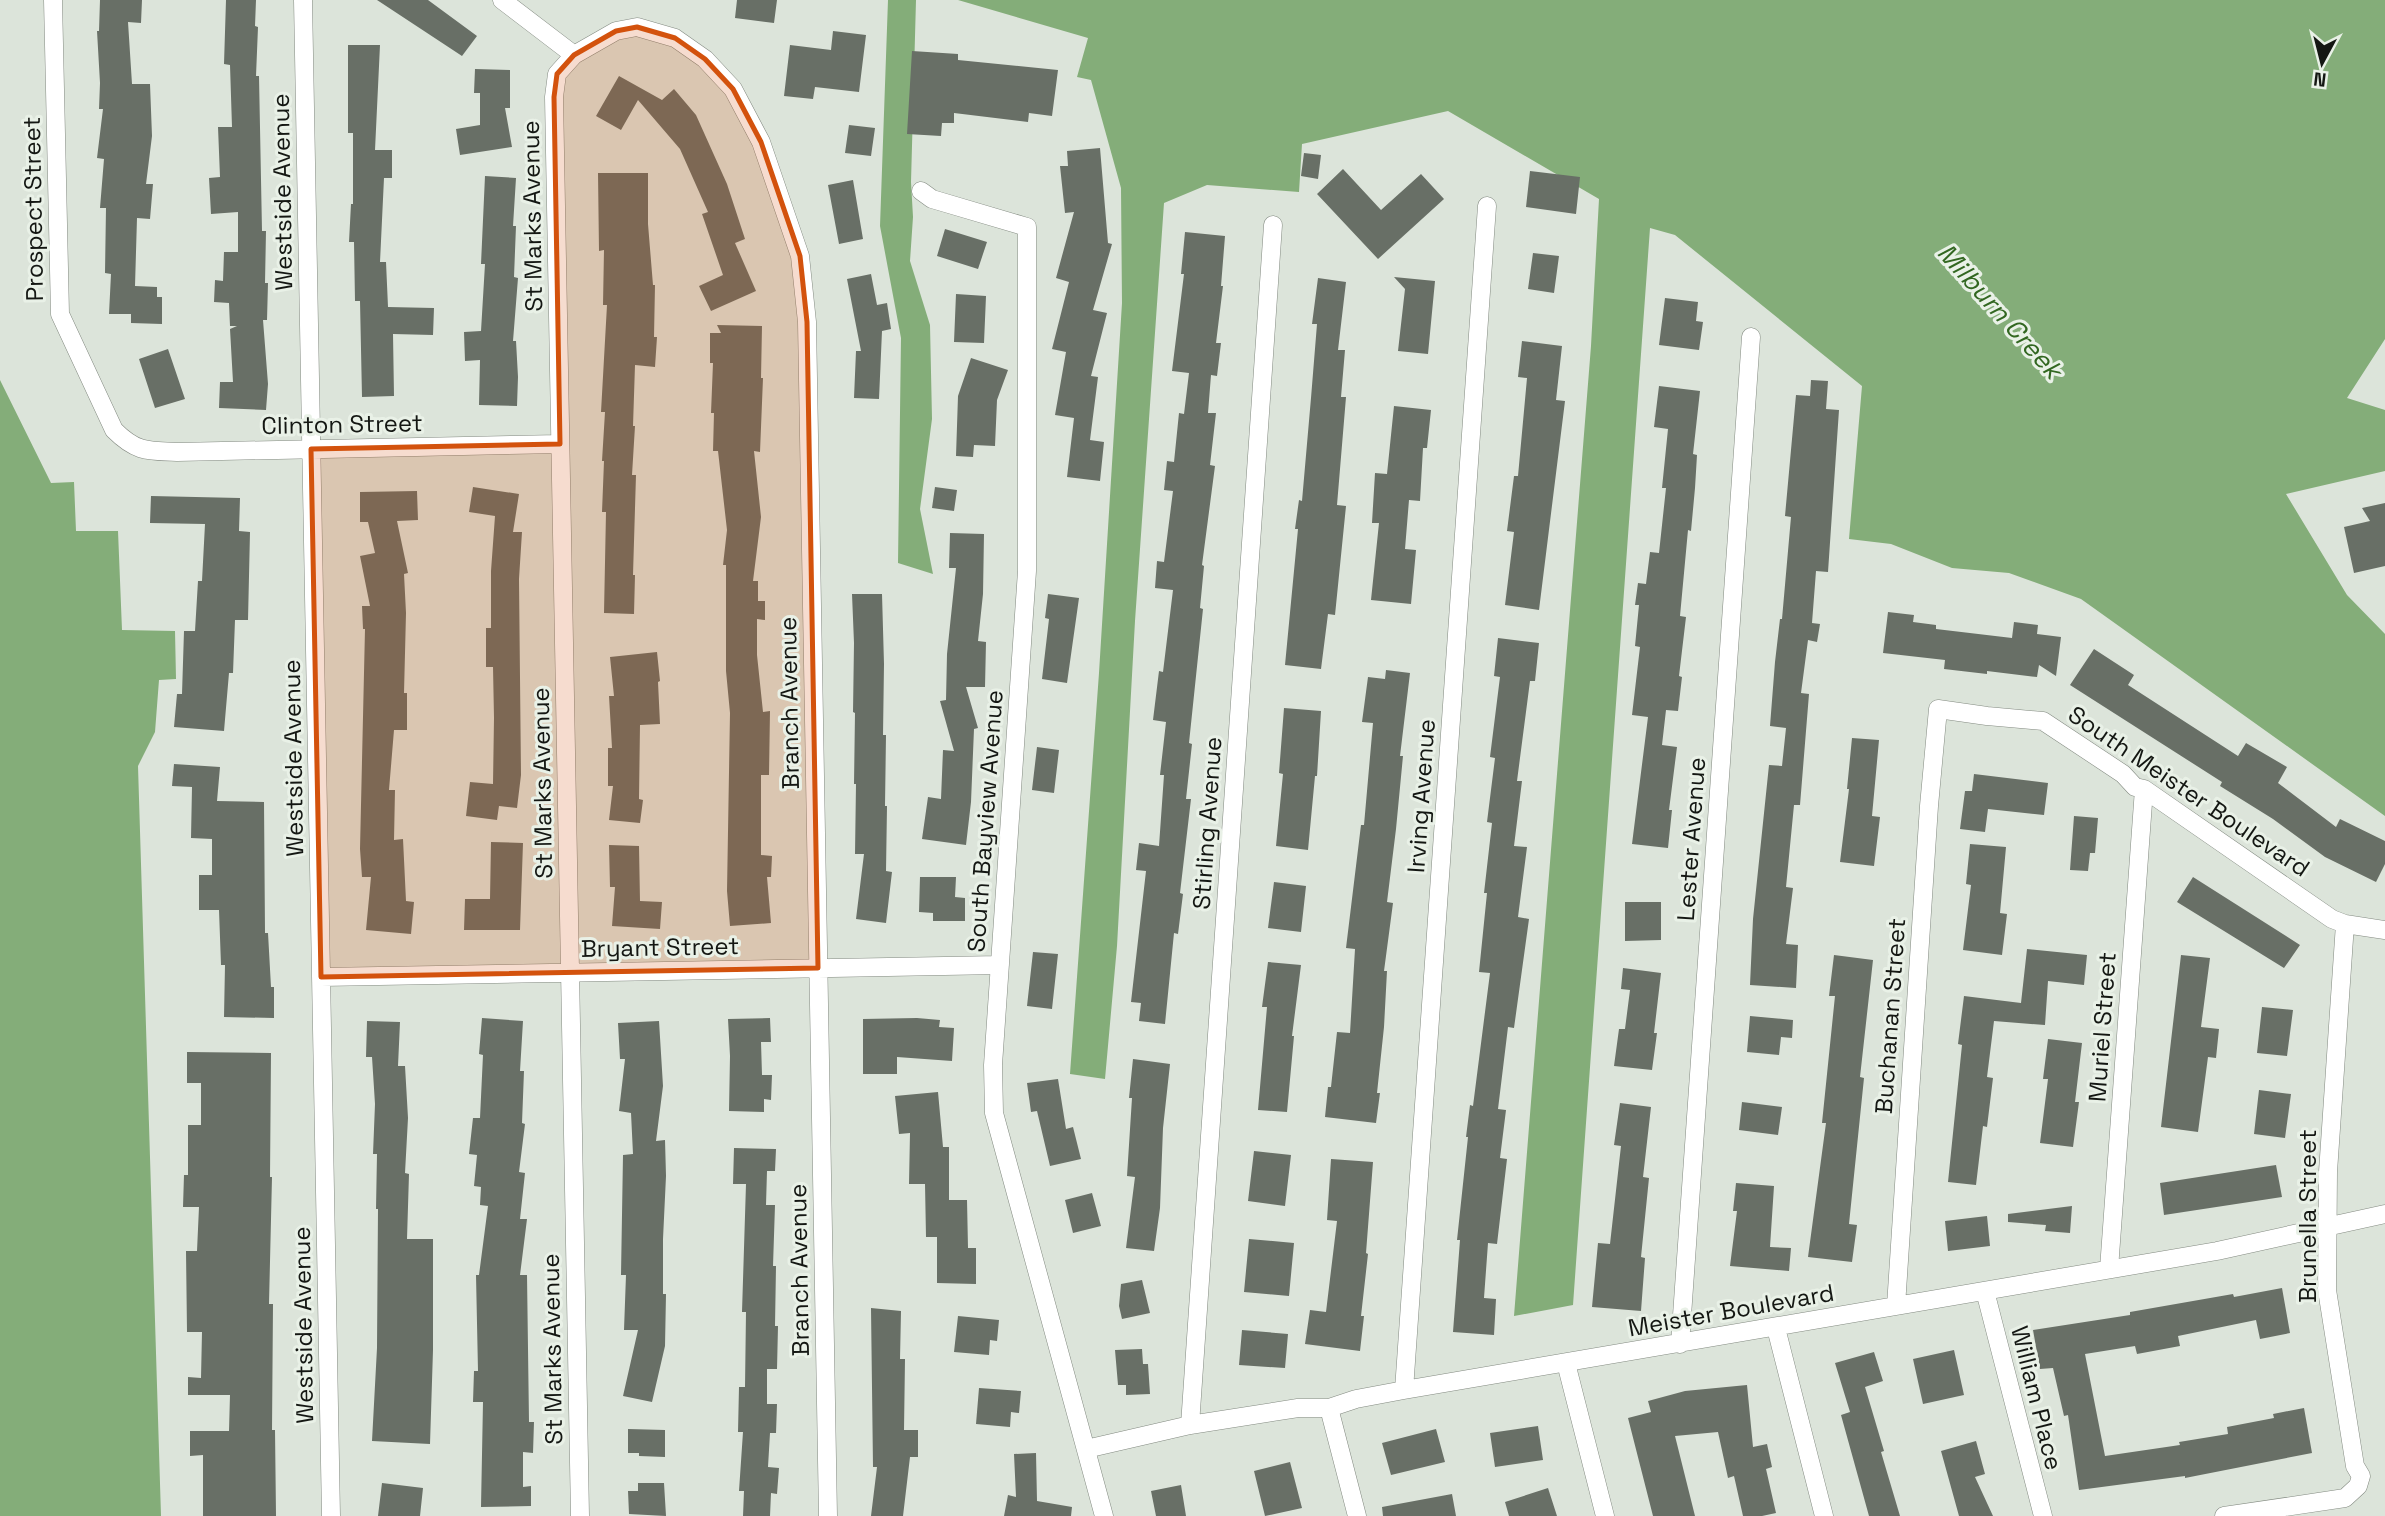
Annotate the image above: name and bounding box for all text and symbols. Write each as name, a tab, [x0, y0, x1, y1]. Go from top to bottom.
north arrow	[2287, 28, 2357, 98]
text: N	[2312, 66, 2328, 93]
street label: Westside Avenue	[265, 93, 299, 291]
street label: Prospect Street	[16, 116, 50, 302]
street label: St Marks Avenue	[515, 120, 549, 312]
water label: Milburn Creek	[1930, 236, 2072, 388]
street label: Clinton Street	[261, 407, 423, 441]
street label: Branch Avenue	[772, 616, 806, 790]
street label: Westside Avenue	[276, 659, 310, 857]
street label: St Marks Avenue	[525, 687, 559, 879]
street label: South Bayview Avenue	[960, 689, 1010, 953]
street label: South Meister Boulevard	[2062, 699, 2316, 883]
street label: Irving Avenue	[1400, 718, 1442, 874]
street label: Stirling Avenue	[1185, 736, 1229, 910]
street label: Lester Avenue	[1670, 756, 1712, 922]
street label: Buchanan Street	[1868, 917, 1912, 1115]
street label: Bryant Street	[581, 930, 739, 964]
street label: Muriel Street	[2081, 951, 2123, 1103]
street label: Brunella Street	[2292, 1129, 2323, 1303]
street label: Branch Avenue	[782, 1183, 816, 1357]
street label: Westside Avenue	[286, 1226, 320, 1424]
street label: St Marks Avenue	[535, 1253, 569, 1445]
street label: Meister Boulevard	[1626, 1277, 1836, 1343]
street label: William Place	[2004, 1323, 2070, 1473]

